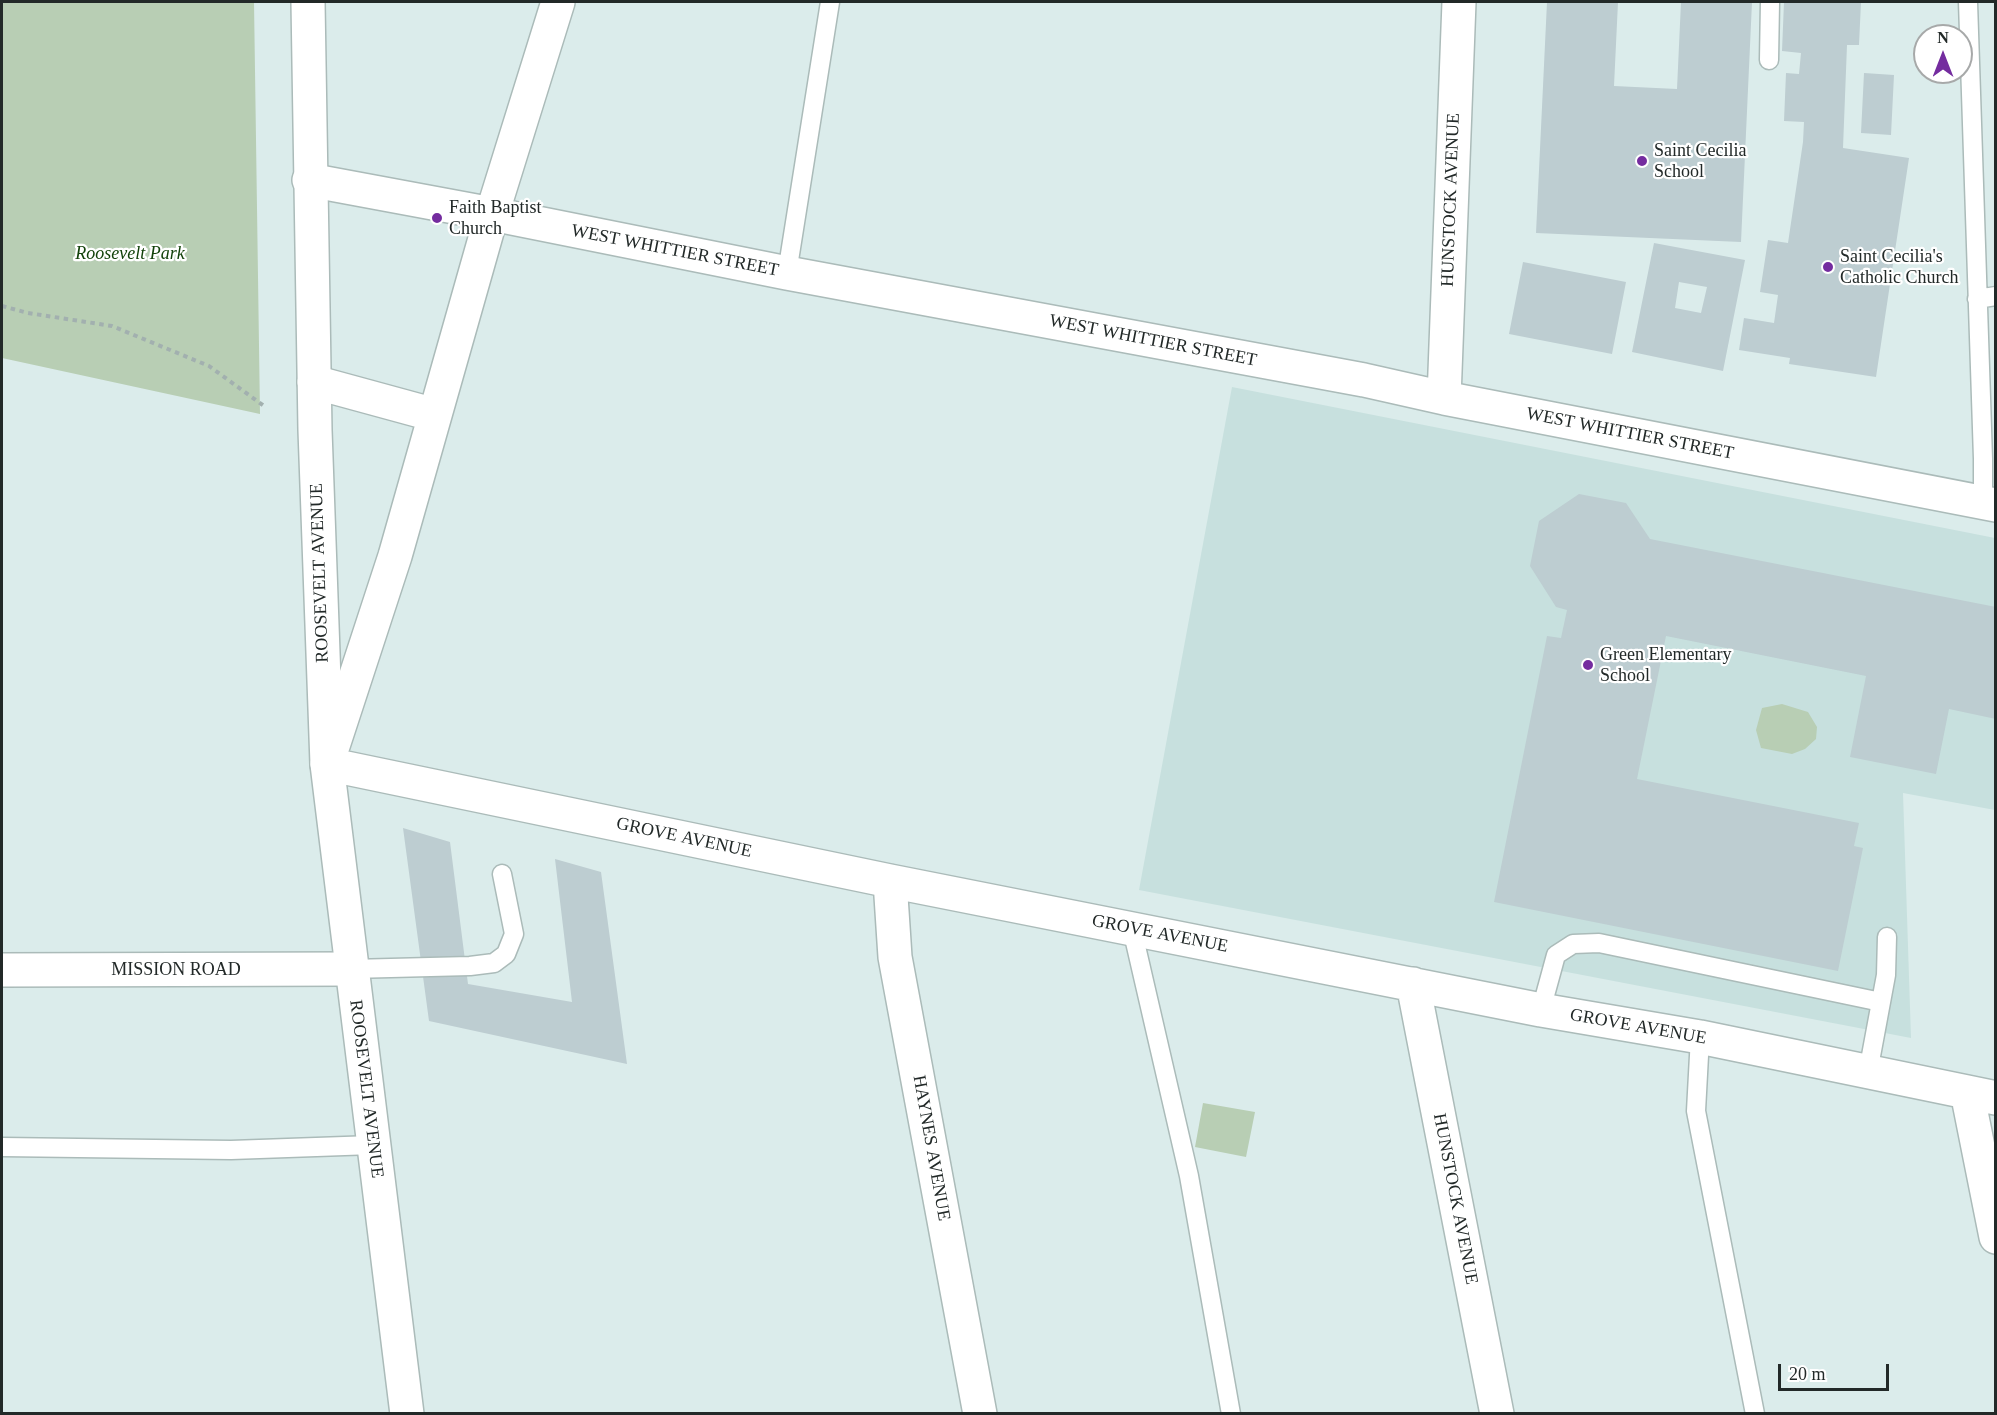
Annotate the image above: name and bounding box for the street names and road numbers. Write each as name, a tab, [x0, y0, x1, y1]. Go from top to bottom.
street label: HUNSTOCK AVENUE	[1437, 113, 1465, 287]
street label: WEST WHITTIER STREET	[569, 220, 781, 282]
street label: WEST WHITTIER STREET	[1047, 310, 1259, 372]
street label: WEST WHITTIER STREET	[1524, 403, 1736, 465]
street label: ROOSEVELT AVENUE	[306, 483, 334, 663]
street label: GROVE AVENUE	[614, 813, 754, 863]
street label: GROVE AVENUE	[1090, 910, 1230, 958]
street label: MISSION ROAD	[111, 959, 241, 981]
street label: ROOSEVELT AVENUE	[344, 999, 388, 1179]
street label: GROVE AVENUE	[1568, 1004, 1708, 1050]
street label: HAYNES AVENUE	[908, 1073, 954, 1223]
street label: HUNSTOCK AVENUE	[1428, 1112, 1482, 1286]

